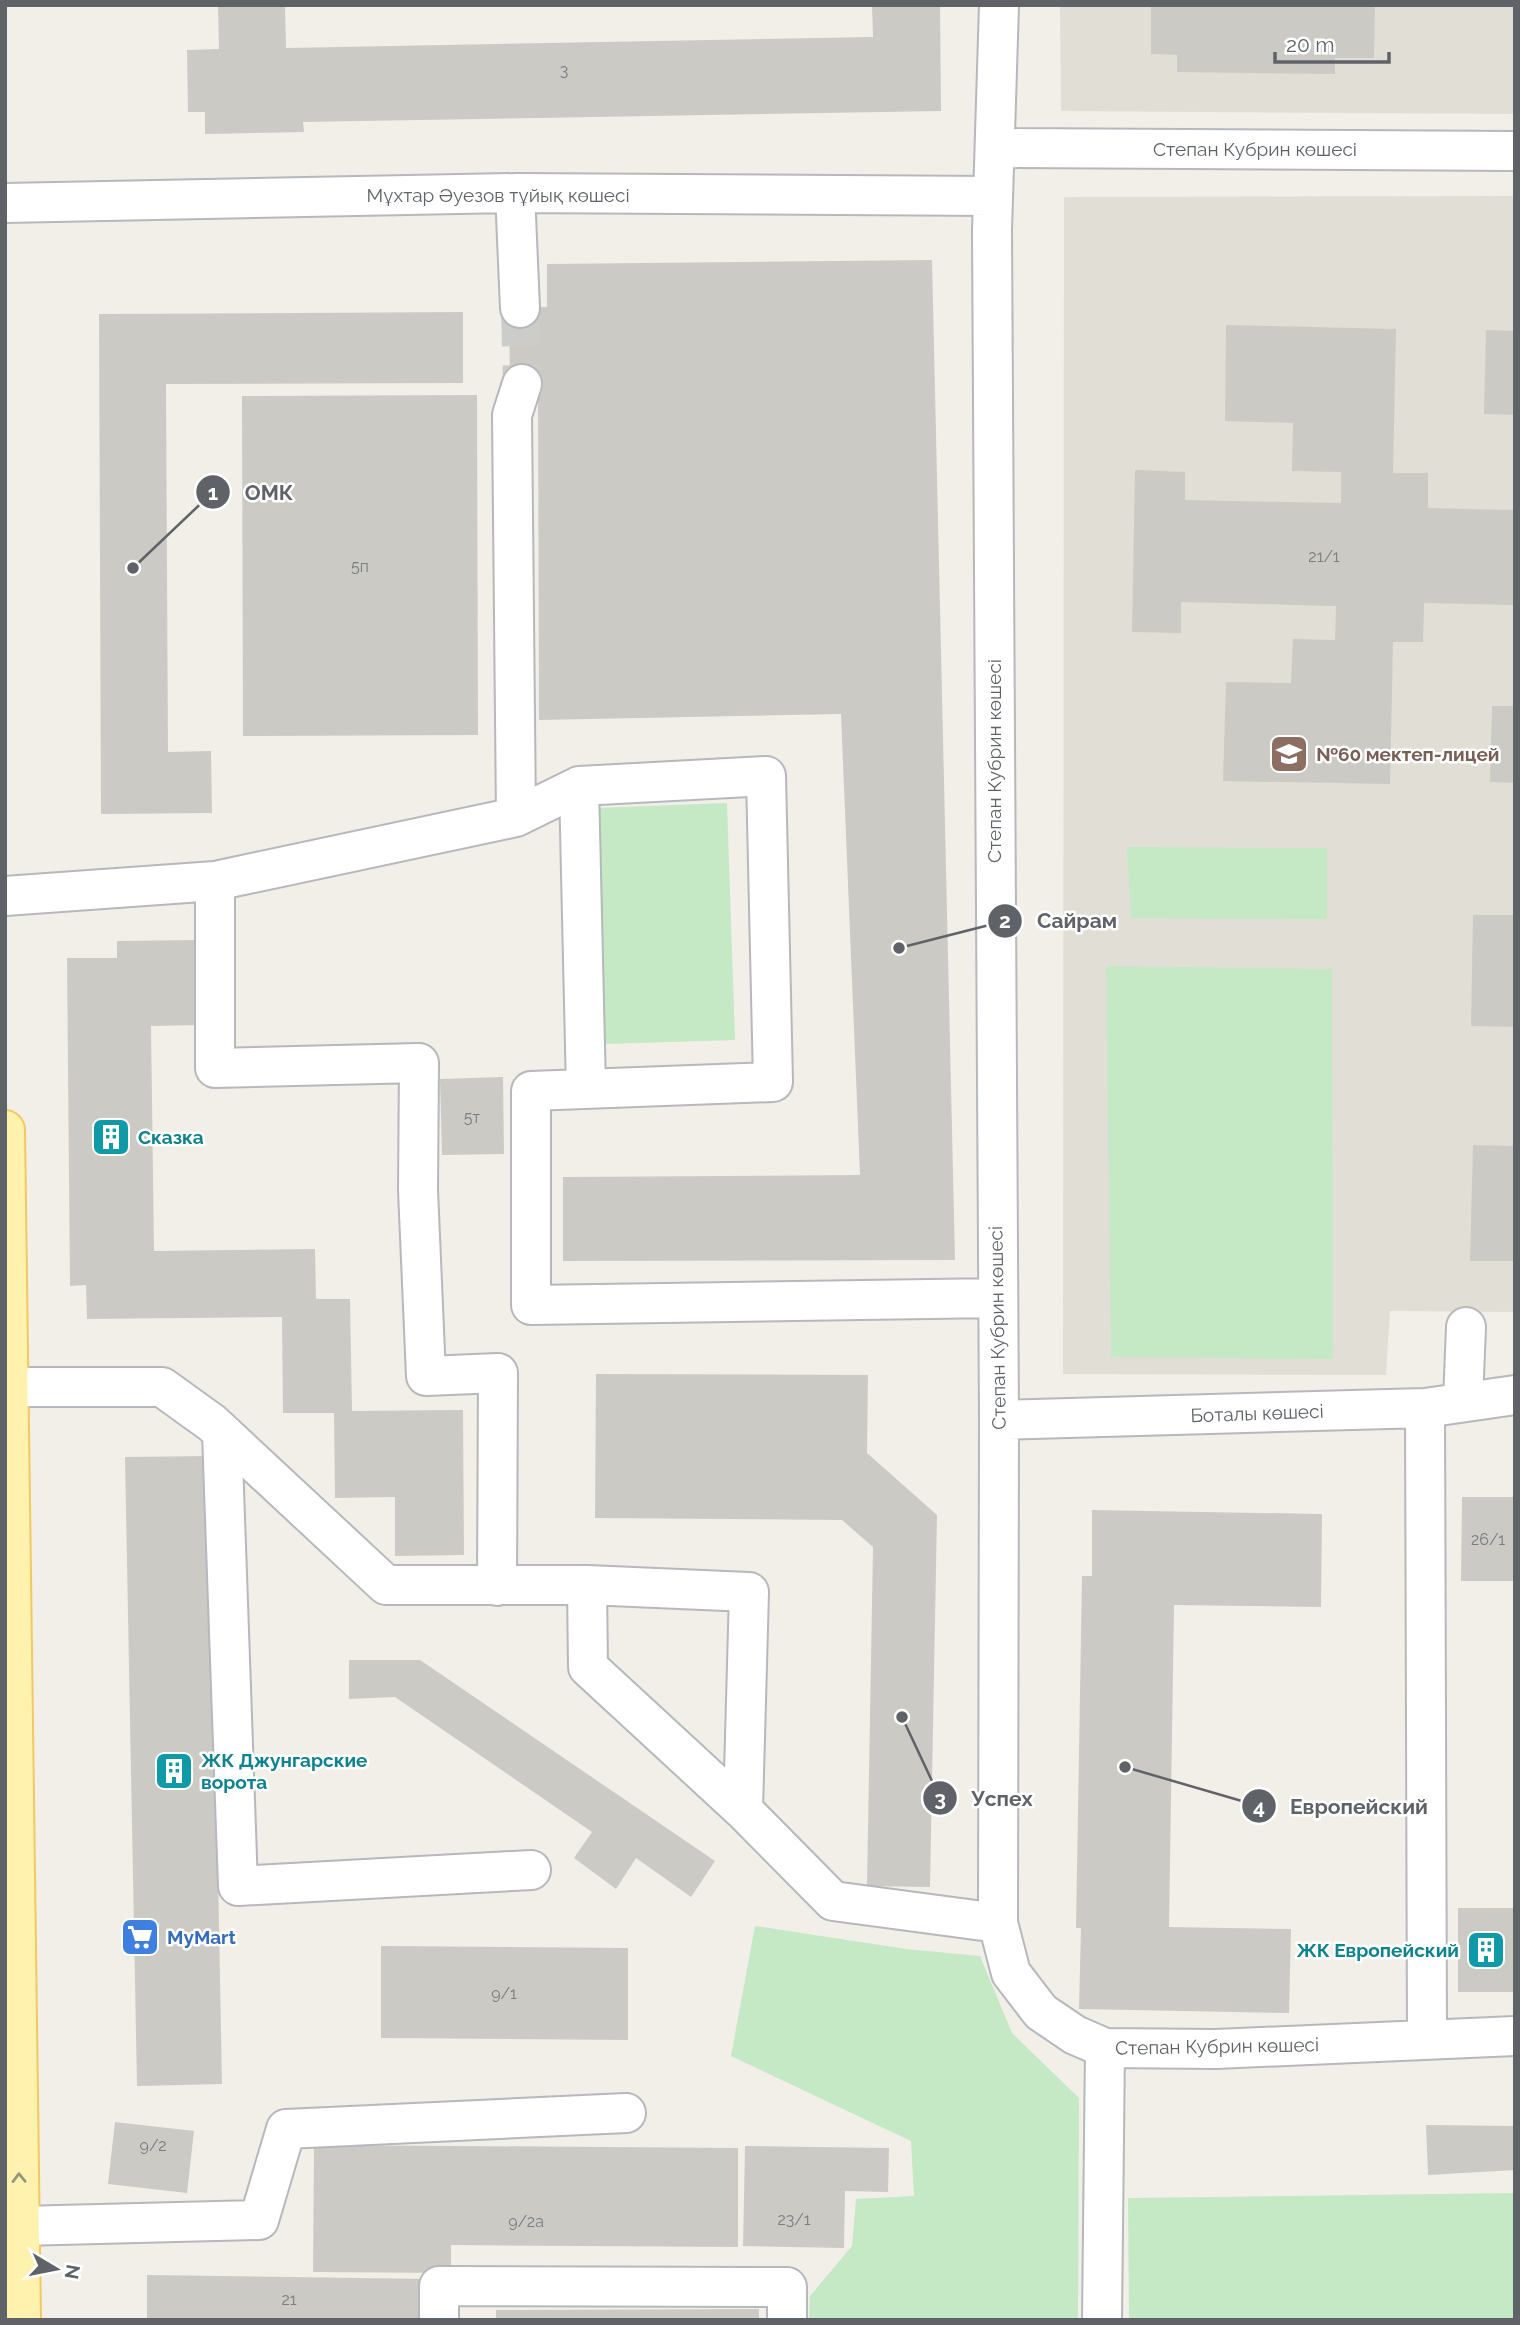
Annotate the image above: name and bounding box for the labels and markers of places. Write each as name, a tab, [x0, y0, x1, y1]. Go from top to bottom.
callout: ОМК	[195, 471, 307, 513]
school or university icon: №60 мектеп-лицей	[1268, 733, 1310, 775]
place label: №60 мектеп-лицей	[1316, 743, 1499, 765]
callout: Сайрам	[988, 900, 1131, 942]
building icon: Сказка	[90, 1116, 132, 1158]
place label: Сказка	[138, 1126, 204, 1148]
place label: ЖК Джунгарские ворота	[201, 1749, 368, 1793]
building icon: ЖК Джунгарские ворота	[153, 1750, 195, 1792]
callout: Успех	[923, 1777, 1047, 1819]
callout: Европейский	[1241, 1785, 1442, 1827]
supermarket icon: MyMart	[119, 1916, 161, 1958]
place label: MyMart	[167, 1926, 236, 1948]
building icon: ЖК Европейский	[1465, 1929, 1507, 1971]
place label: ЖК Европейский	[1296, 1939, 1459, 1961]

